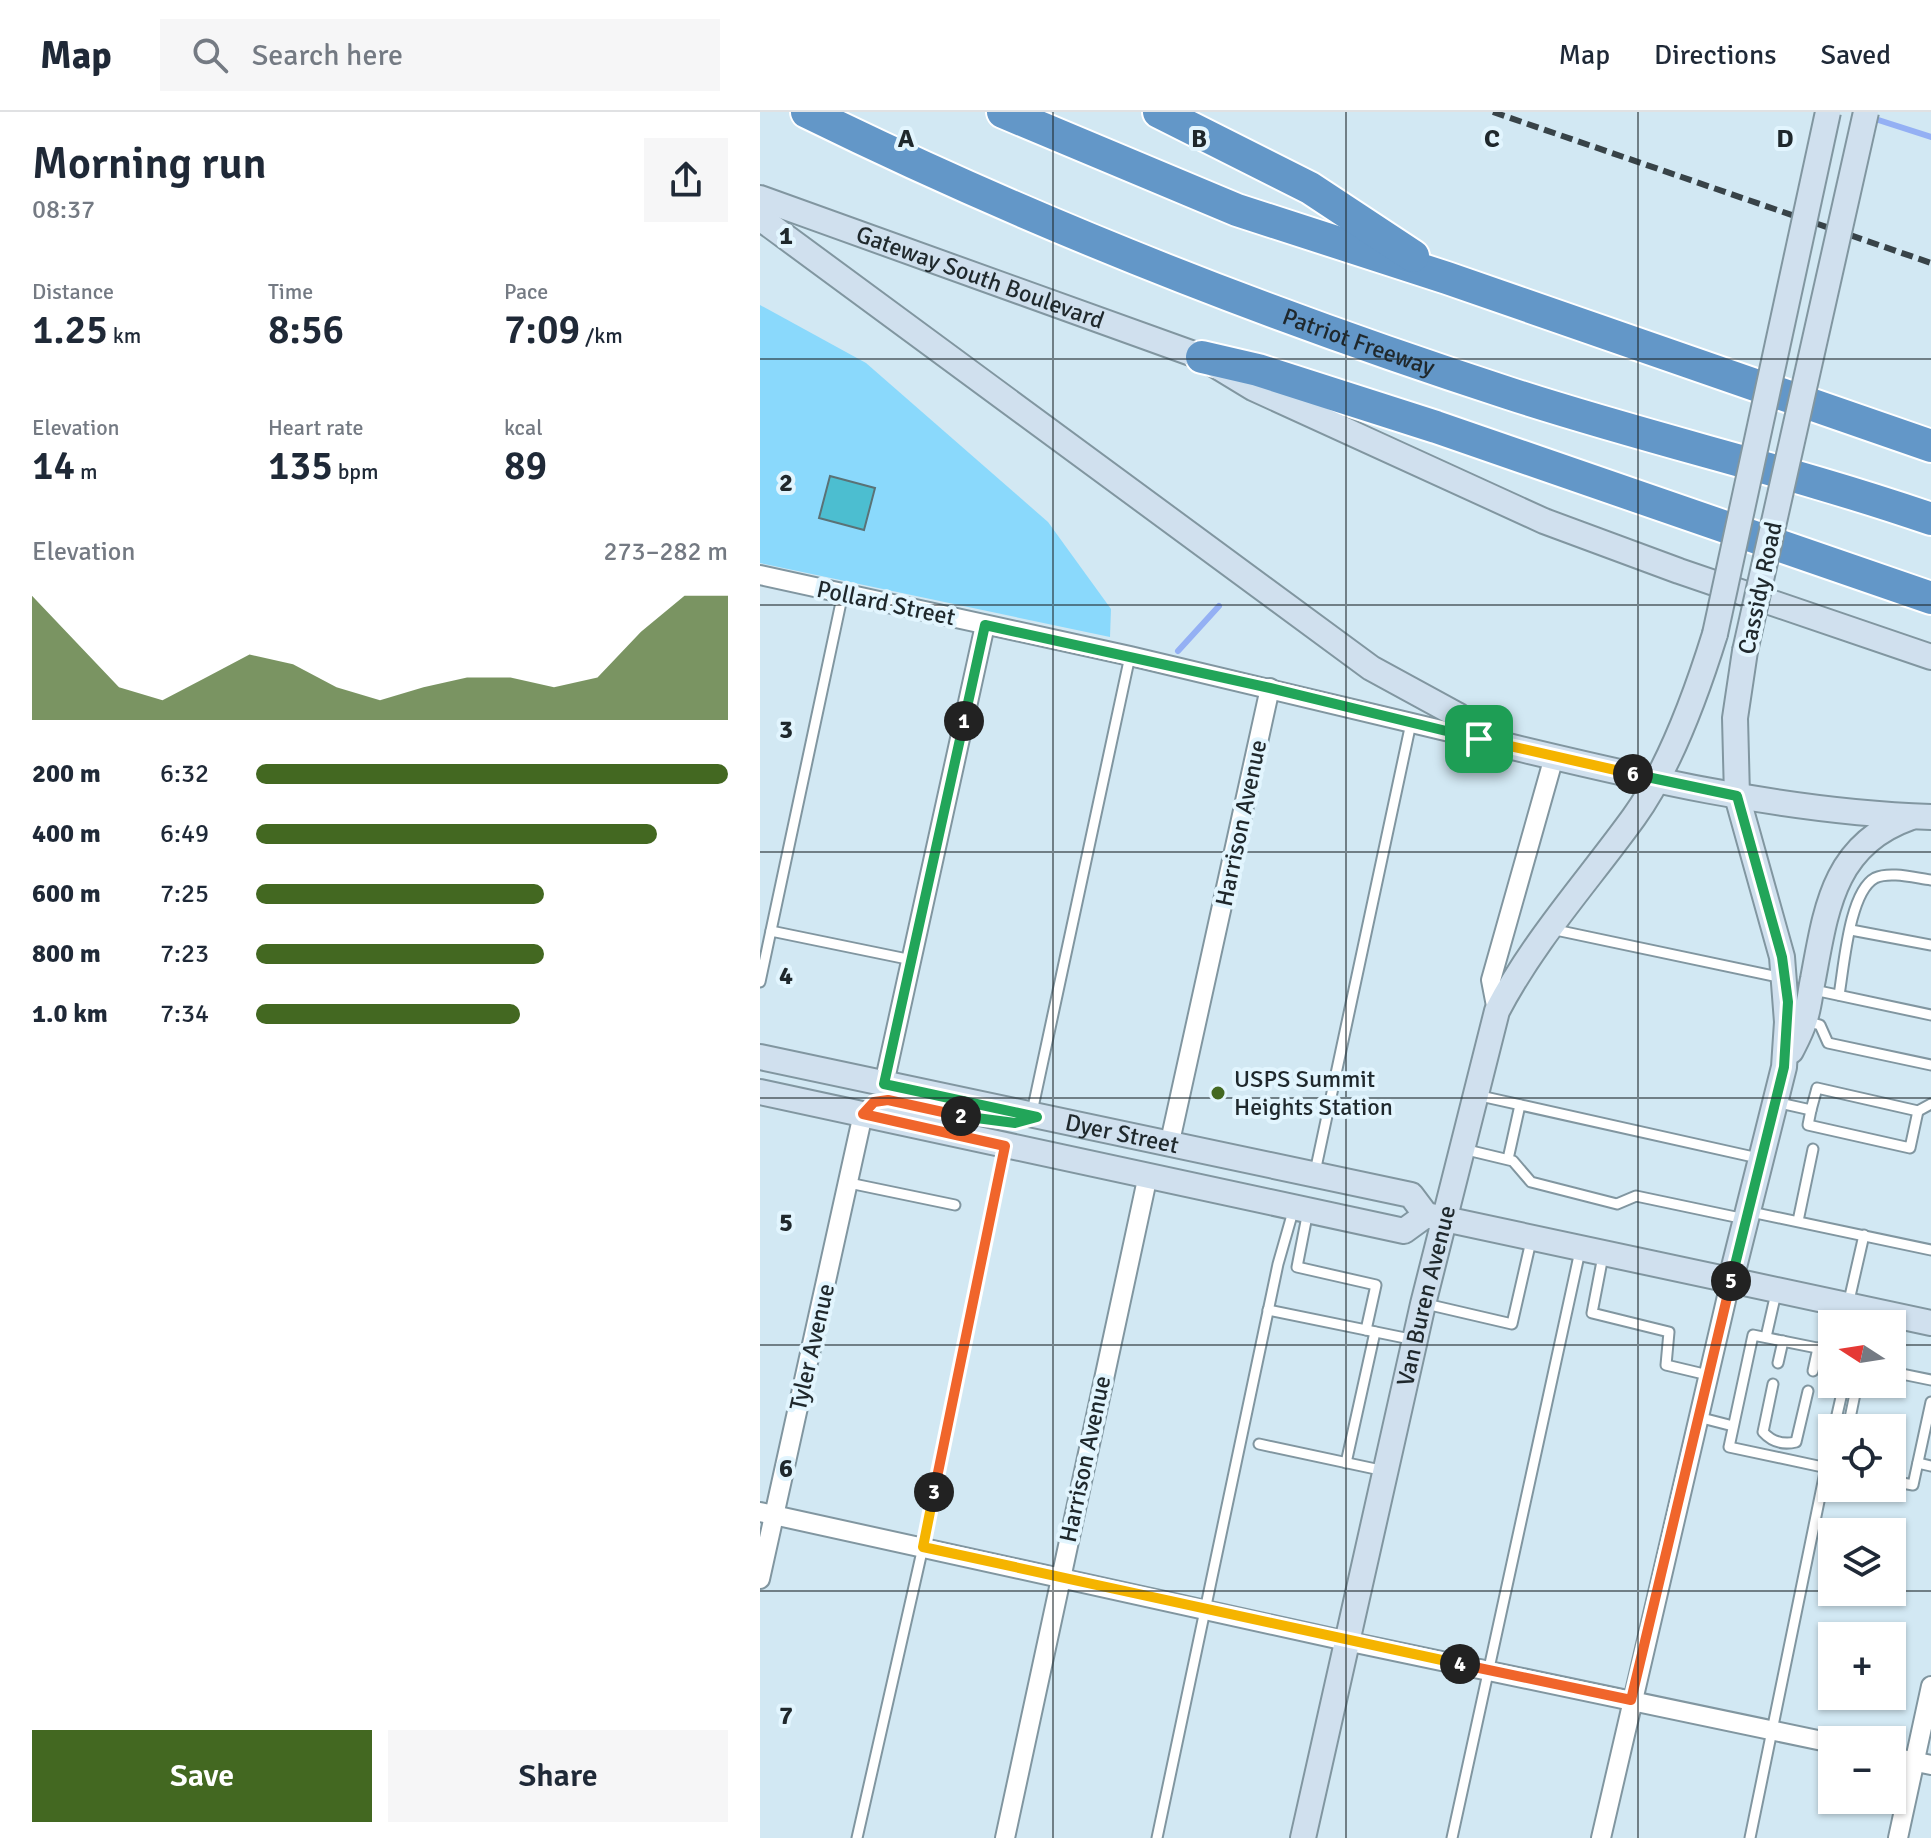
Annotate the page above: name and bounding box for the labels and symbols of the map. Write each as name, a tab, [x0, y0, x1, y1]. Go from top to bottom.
text: A	[898, 123, 915, 155]
text: B	[1191, 123, 1207, 155]
text: C	[1484, 123, 1500, 155]
text: D	[1776, 123, 1794, 155]
street label: Gateway South Boulevard	[852, 219, 1108, 336]
text: 1	[779, 220, 793, 252]
street label: Patriot Freeway	[1278, 301, 1439, 383]
text: 2	[779, 467, 793, 499]
street label: Cassidy Road	[1731, 519, 1789, 657]
street label: Pollard Street	[814, 574, 958, 632]
pin: 1	[944, 701, 984, 741]
pin	[1445, 705, 1513, 773]
text: 3	[779, 714, 793, 746]
street label: Harrison Avenue	[1209, 737, 1273, 909]
pin: 6	[1613, 754, 1653, 794]
text: 4	[779, 960, 793, 992]
place label: USPS Summit Heights Station	[1234, 1064, 1393, 1122]
marker: USPS Summit Heights Station	[1209, 1084, 1227, 1102]
pin: 2	[941, 1096, 981, 1136]
street label: Dyer Street	[1062, 1107, 1181, 1160]
street label: Van Buren Avenue	[1390, 1202, 1462, 1389]
text: 5	[779, 1207, 793, 1239]
pin: 5	[1711, 1261, 1751, 1301]
street label: Tyler Avenue	[783, 1281, 841, 1413]
north arrow	[1818, 1310, 1906, 1398]
street label: Harrison Avenue	[1053, 1373, 1117, 1545]
text: 6	[779, 1453, 793, 1485]
pin: 3	[914, 1472, 954, 1512]
pin: 4	[1440, 1644, 1480, 1684]
text: 7	[779, 1700, 793, 1732]

